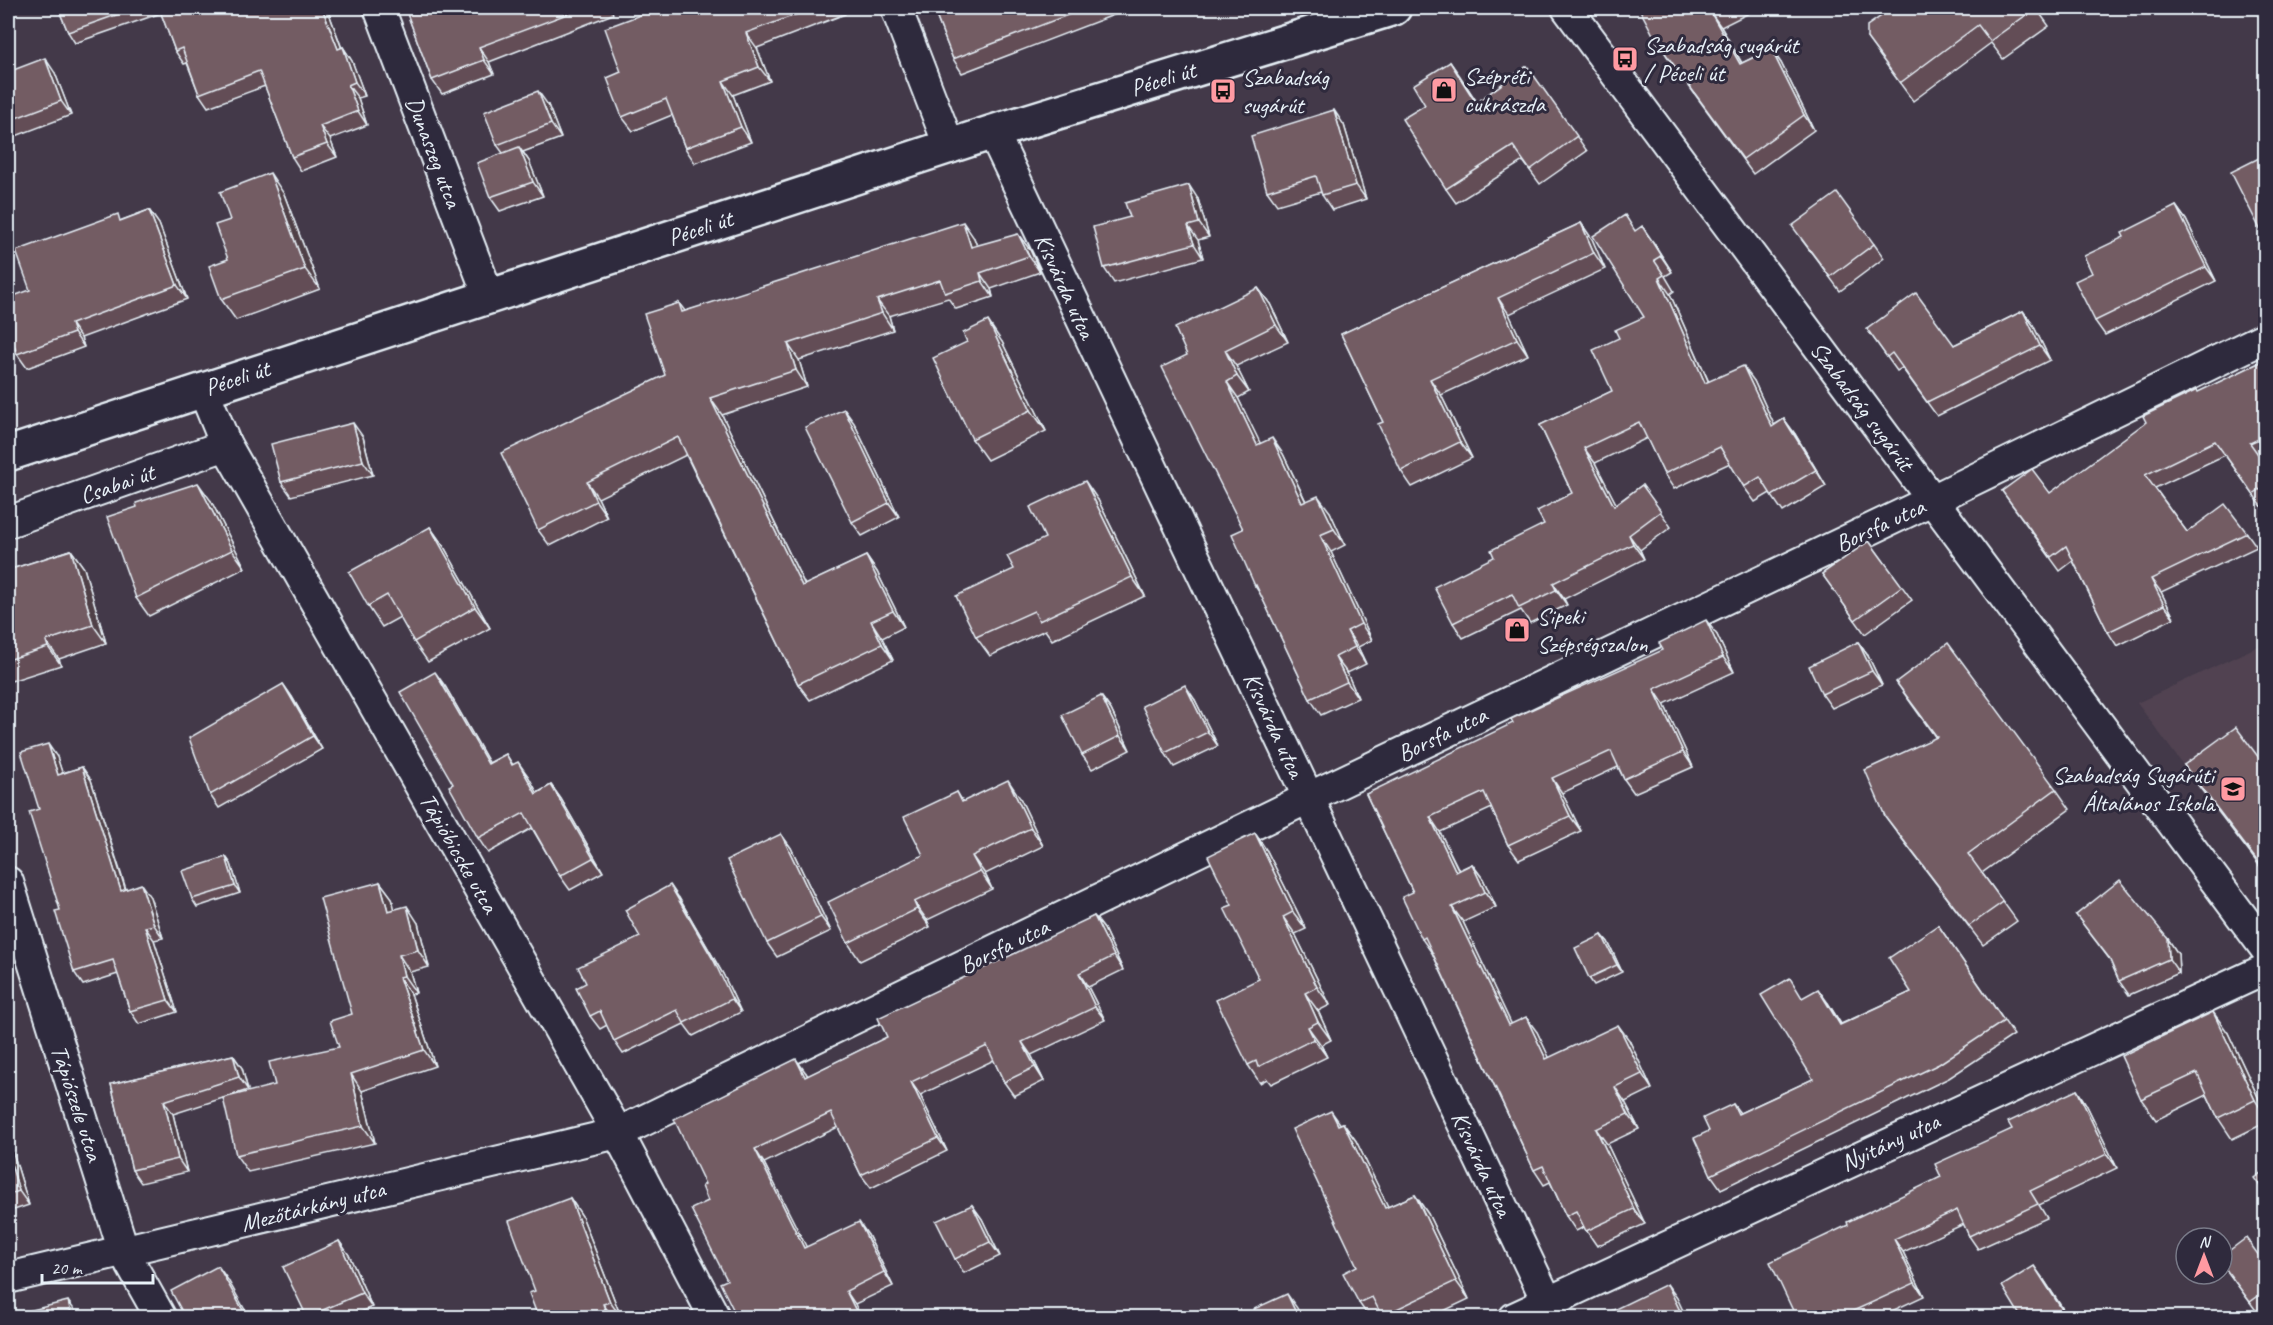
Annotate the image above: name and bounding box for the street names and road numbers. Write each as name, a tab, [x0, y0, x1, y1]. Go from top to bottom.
street label: Péceli út	[1127, 54, 1201, 103]
street label: Dunaszeg utca	[399, 92, 469, 213]
street label: Péceli út	[664, 203, 738, 253]
street label: Kisvárda utca	[1028, 229, 1103, 345]
street label: Szabadság sugárút	[1804, 335, 1922, 478]
street label: Péceli út	[201, 353, 275, 403]
street label: Csabai út	[76, 457, 160, 511]
street label: Borsfa utca	[1830, 490, 1931, 559]
street label: Kisvárda utca	[1237, 668, 1312, 784]
street label: Borsfa utca	[1392, 699, 1493, 769]
street label: Tápióbicske utca	[413, 788, 506, 920]
street label: Borsfa utca	[954, 911, 1055, 981]
street label: Tápiószele utca	[44, 1041, 110, 1166]
street label: Nyitány utca	[1836, 1106, 1945, 1178]
street label: Kisvárda utca	[1445, 1107, 1520, 1223]
street label: Mezőtárkány utca	[238, 1173, 389, 1238]

